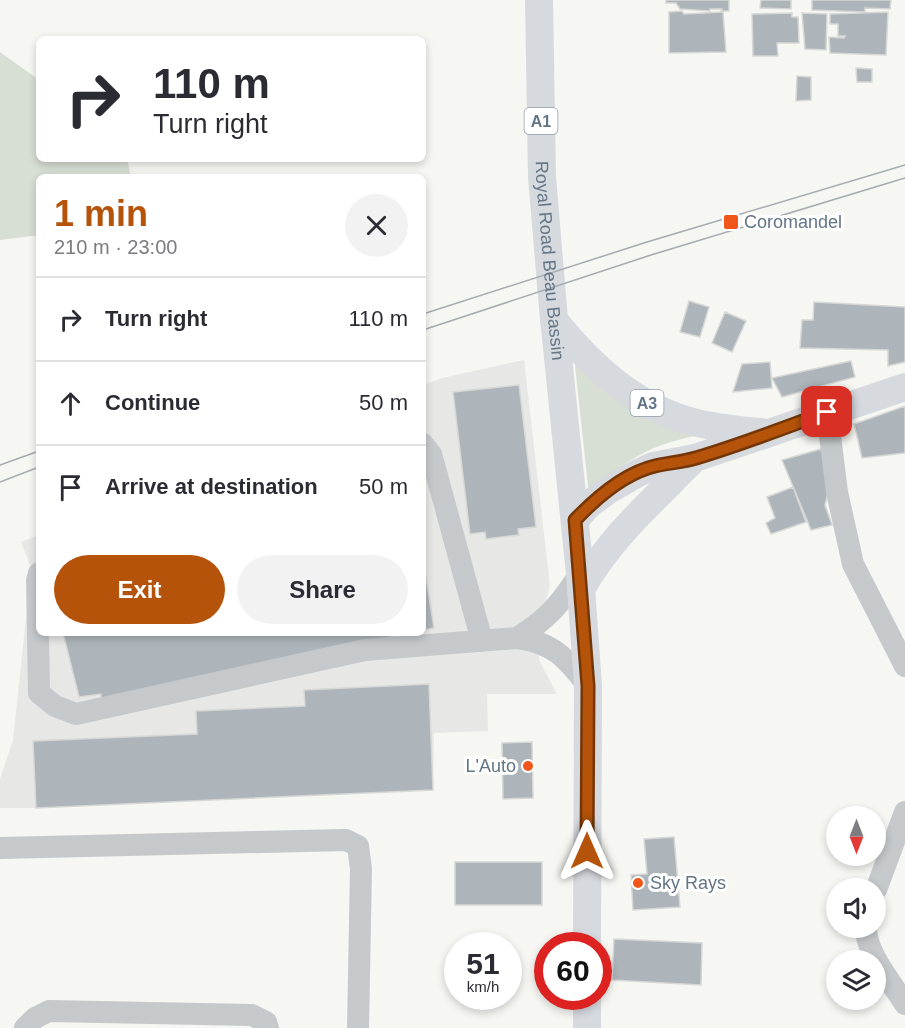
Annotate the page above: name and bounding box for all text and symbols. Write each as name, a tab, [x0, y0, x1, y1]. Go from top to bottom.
icon: right	[54, 60, 132, 138]
text: 110 m	[153, 60, 270, 107]
road number: A1	[524, 108, 558, 134]
text: Turn right	[153, 109, 268, 139]
street label: Royal Road Beau Bassin	[532, 161, 568, 361]
text: 1 min	[54, 193, 148, 234]
button: close	[345, 194, 408, 257]
place label: Coromandel	[744, 212, 842, 232]
marker: Coromandel	[722, 213, 740, 231]
text: 210 m · 23:00	[54, 236, 177, 258]
icon: right	[54, 303, 87, 336]
text: Turn right	[105, 306, 207, 331]
text: 110 m	[348, 306, 408, 331]
pin	[801, 386, 852, 437]
icon: ahead	[54, 387, 87, 420]
text: Continue	[105, 390, 200, 415]
text: 50 m	[359, 390, 408, 415]
road number: A3	[630, 390, 664, 416]
icon: arrive	[810, 395, 843, 428]
icon: arrive	[54, 471, 87, 504]
text: Arrive at destination	[105, 474, 318, 499]
text: 50 m	[359, 474, 408, 499]
button: Exit	[54, 555, 225, 624]
button: Share	[237, 555, 408, 624]
place label: L'Auto	[466, 756, 516, 776]
marker: L'Auto	[521, 759, 535, 773]
north arrow	[826, 806, 886, 866]
map controls	[826, 806, 886, 1010]
position arrow	[555, 819, 619, 883]
place label: Sky Rays	[650, 873, 726, 893]
marker: Sky Rays	[631, 876, 645, 890]
button: sound	[826, 878, 886, 938]
speed limit sign: 60	[534, 932, 612, 1010]
text: 51	[466, 947, 500, 980]
button: layers	[826, 950, 886, 1010]
text: km/h	[467, 978, 499, 995]

